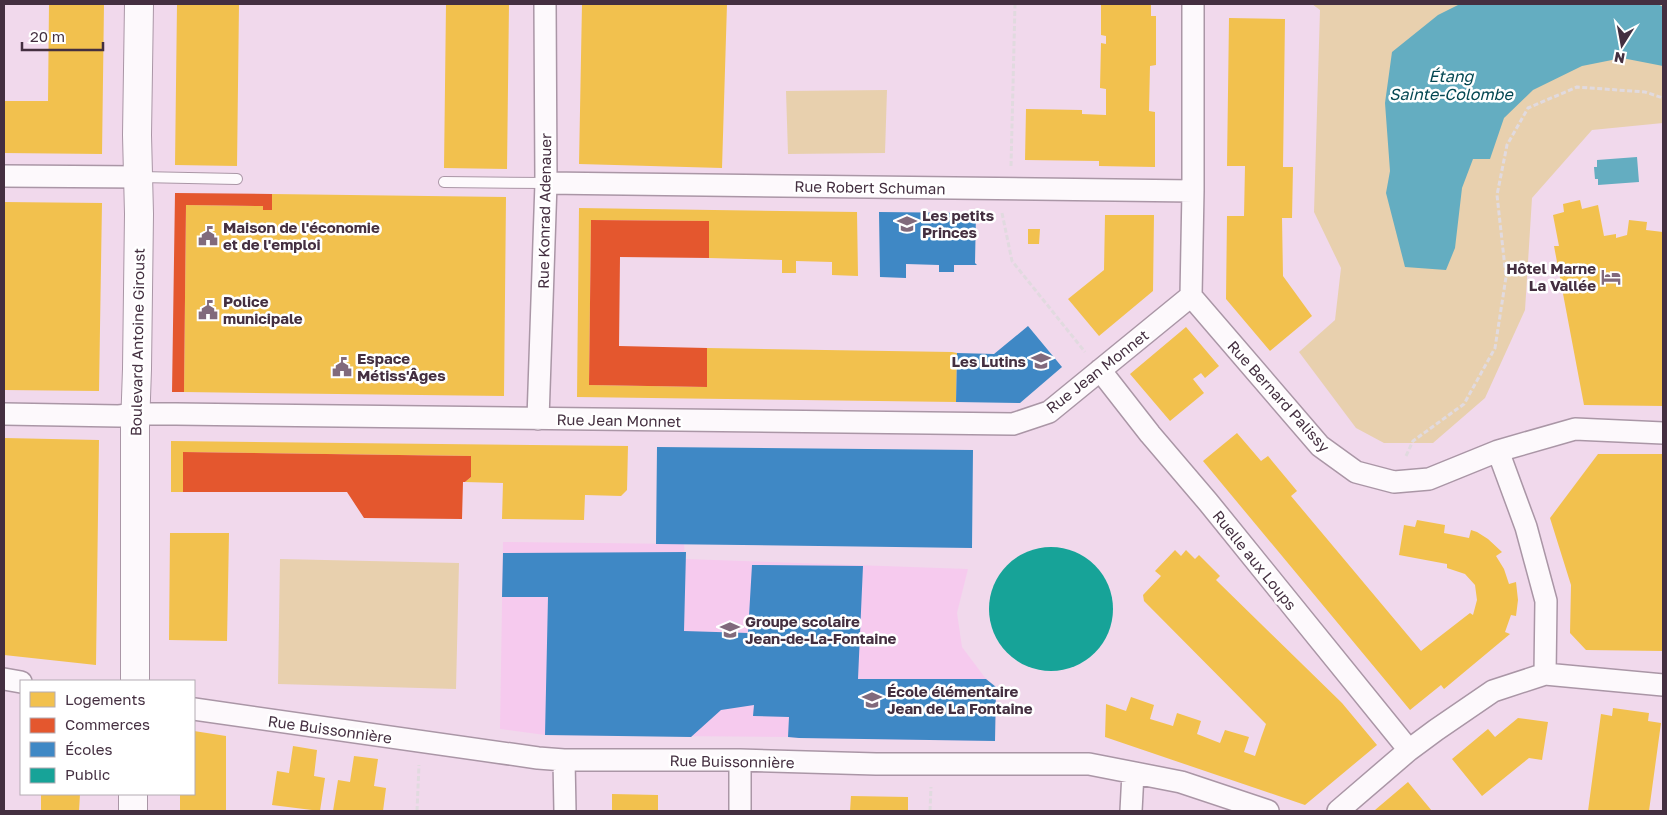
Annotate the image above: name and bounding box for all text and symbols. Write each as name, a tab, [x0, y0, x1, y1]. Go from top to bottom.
scale bar	[22, 20, 104, 52]
north arrow	[1597, 20, 1647, 70]
text: 20 m	[30, 27, 65, 45]
text: N	[1613, 49, 1626, 68]
water label: Étang Sainte-Colombe	[1389, 66, 1514, 104]
street label: Rue Konrad Adenauer	[534, 133, 554, 289]
street label: Rue Robert Schuman	[794, 177, 946, 197]
place label: Les petits Princes	[922, 206, 994, 241]
school or university icon: Les petits Princes	[896, 213, 918, 235]
place label: Maison de l'économie et de l'emploi	[223, 218, 380, 253]
public building icon: Maison de l'économie et de l'emploi	[197, 225, 219, 247]
street label: Boulevard Antoine Giroust	[126, 248, 148, 436]
place label: Hôtel Marne La Vallée	[1506, 259, 1596, 294]
hotel icon: Hôtel Marne La Vallée	[1600, 266, 1622, 288]
place label: Police municipale	[223, 292, 303, 327]
public building icon: Police municipale	[197, 299, 219, 321]
street label: Rue Jean Monnet	[1042, 325, 1152, 417]
street label: Rue Bernard Palissy	[1224, 337, 1334, 456]
place label: Espace Métiss'Âges	[357, 349, 446, 384]
school or university icon: Les Lutins	[1030, 350, 1052, 372]
place label: Les Lutins	[952, 352, 1026, 370]
public building icon: Espace Métiss'Âges	[331, 356, 353, 378]
street label: Rue Jean Monnet	[556, 410, 682, 430]
street label: Ruelle aux Loups	[1209, 507, 1301, 613]
place label: Groupe scolaire Jean-de-La-Fontaine	[745, 612, 896, 647]
school or university icon: Groupe scolaire Jean-de-La-Fontaine	[719, 619, 741, 641]
legend	[20, 680, 195, 795]
place label: École élémentaire Jean de La Fontaine	[887, 682, 1033, 717]
school or university icon: École élémentaire Jean de La Fontaine	[861, 689, 883, 711]
text: Logements	[65, 690, 145, 708]
street label: Rue Buissonnière	[267, 711, 393, 747]
text: Commerces	[65, 715, 150, 733]
text: Écoles	[65, 740, 113, 758]
street label: Rue Buissonnière	[669, 751, 795, 771]
text: Public	[65, 765, 110, 783]

